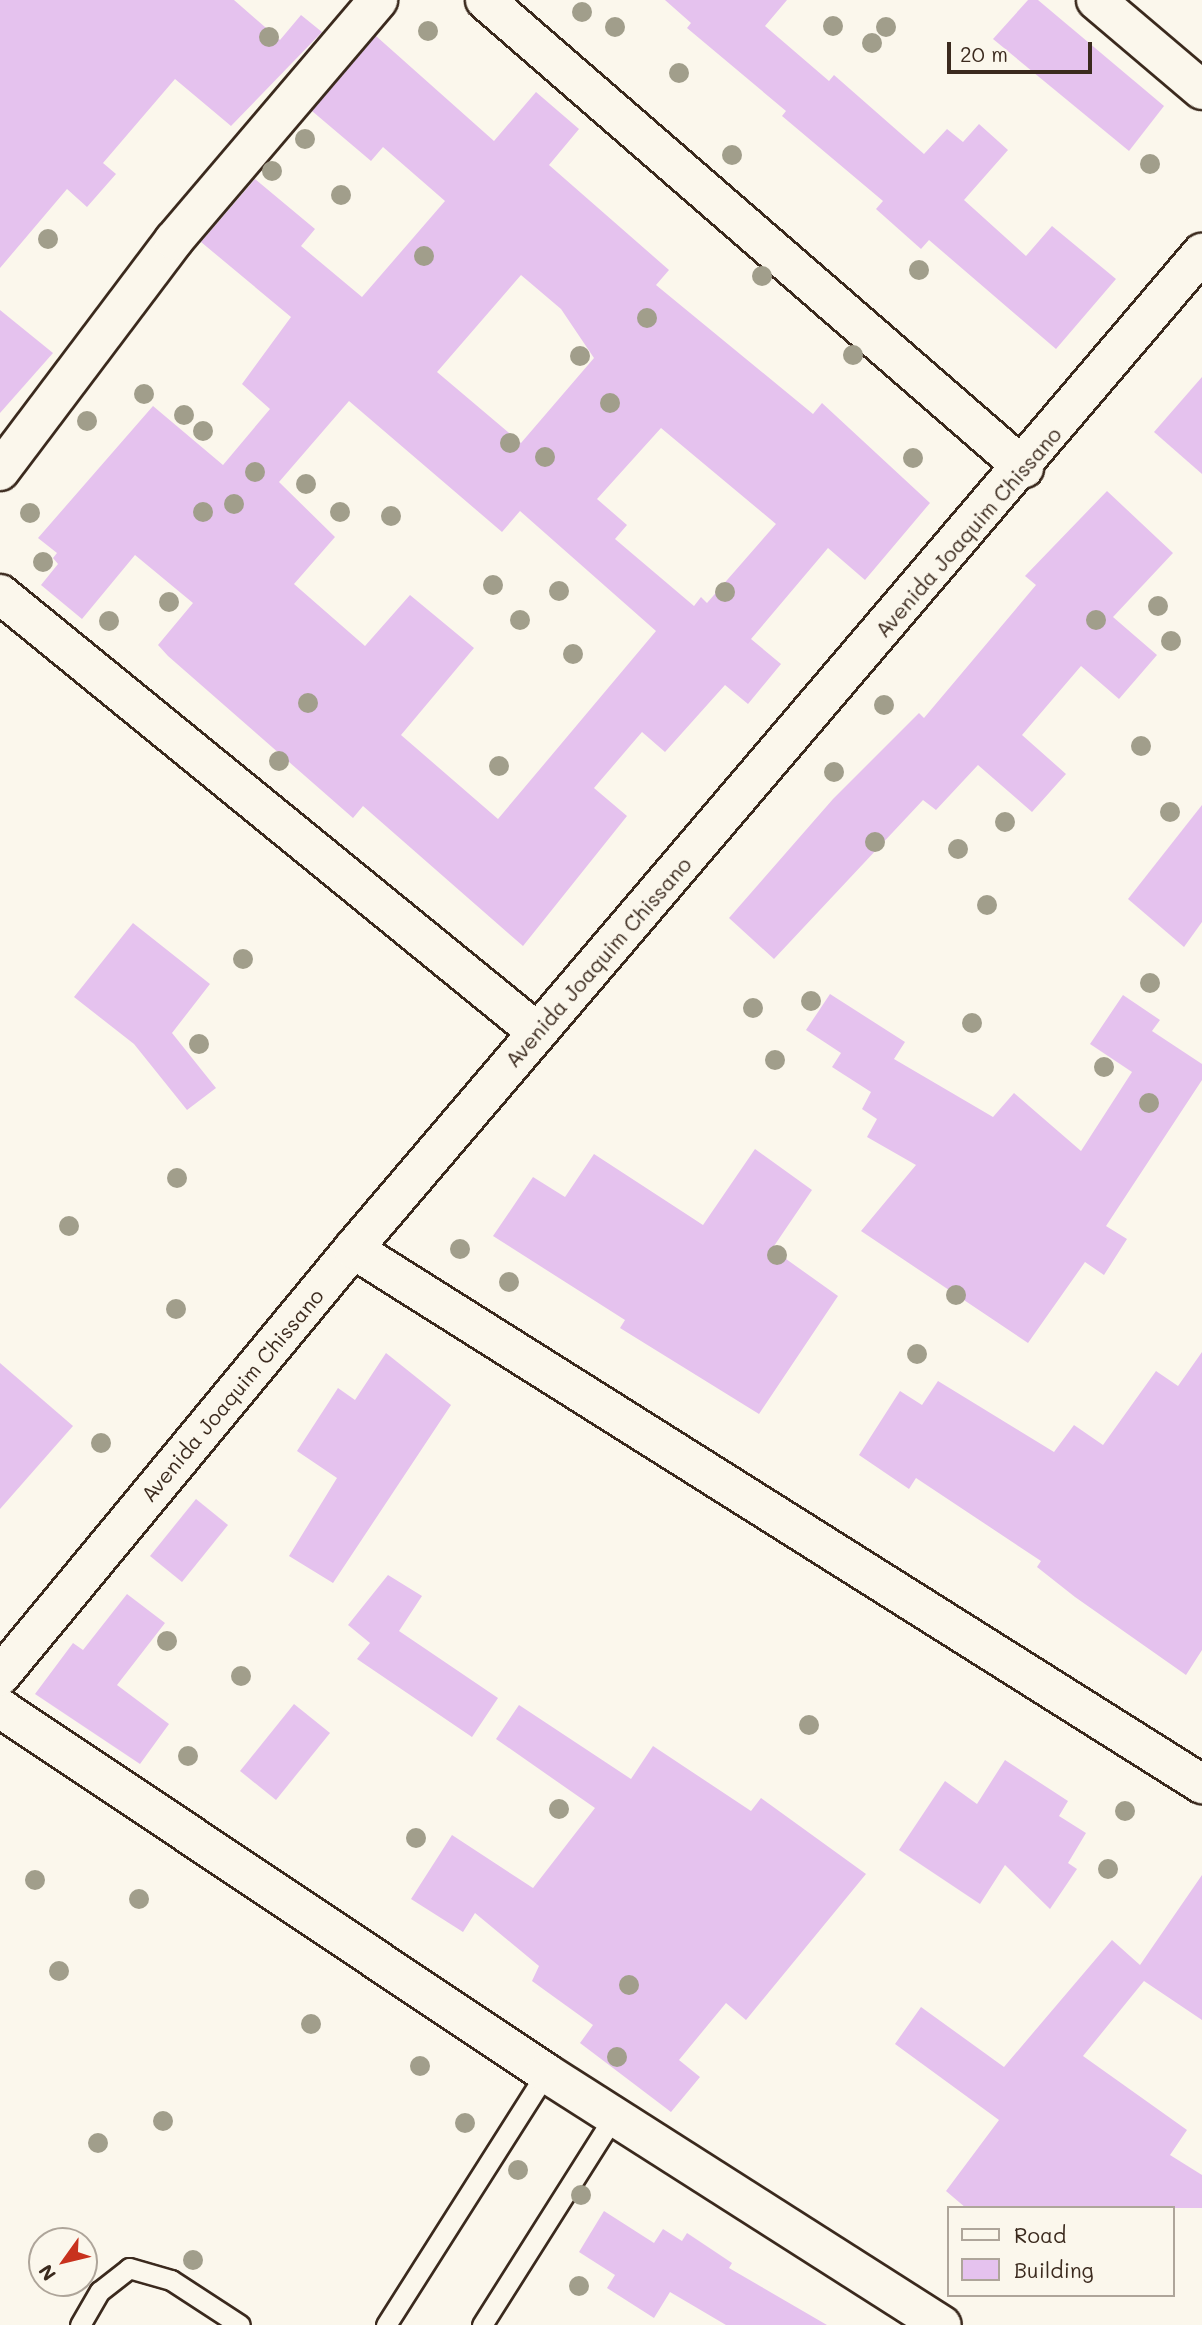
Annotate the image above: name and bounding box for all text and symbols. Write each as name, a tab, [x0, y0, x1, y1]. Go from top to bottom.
scale bar	[950, 28, 1095, 72]
text: 20 m	[960, 40, 1008, 67]
street label: Avenida Joaquim Chissano	[870, 422, 1066, 642]
street label: Avenida Joaquim Chissano	[500, 852, 696, 1072]
street label: Avenida Joaquim Chissano	[135, 1283, 329, 1507]
legend	[946, 2206, 1174, 2297]
text: Road	[1014, 2221, 1066, 2248]
north arrow	[28, 2227, 98, 2297]
text: Building	[1014, 2256, 1094, 2283]
text: N	[32, 2260, 61, 2286]

